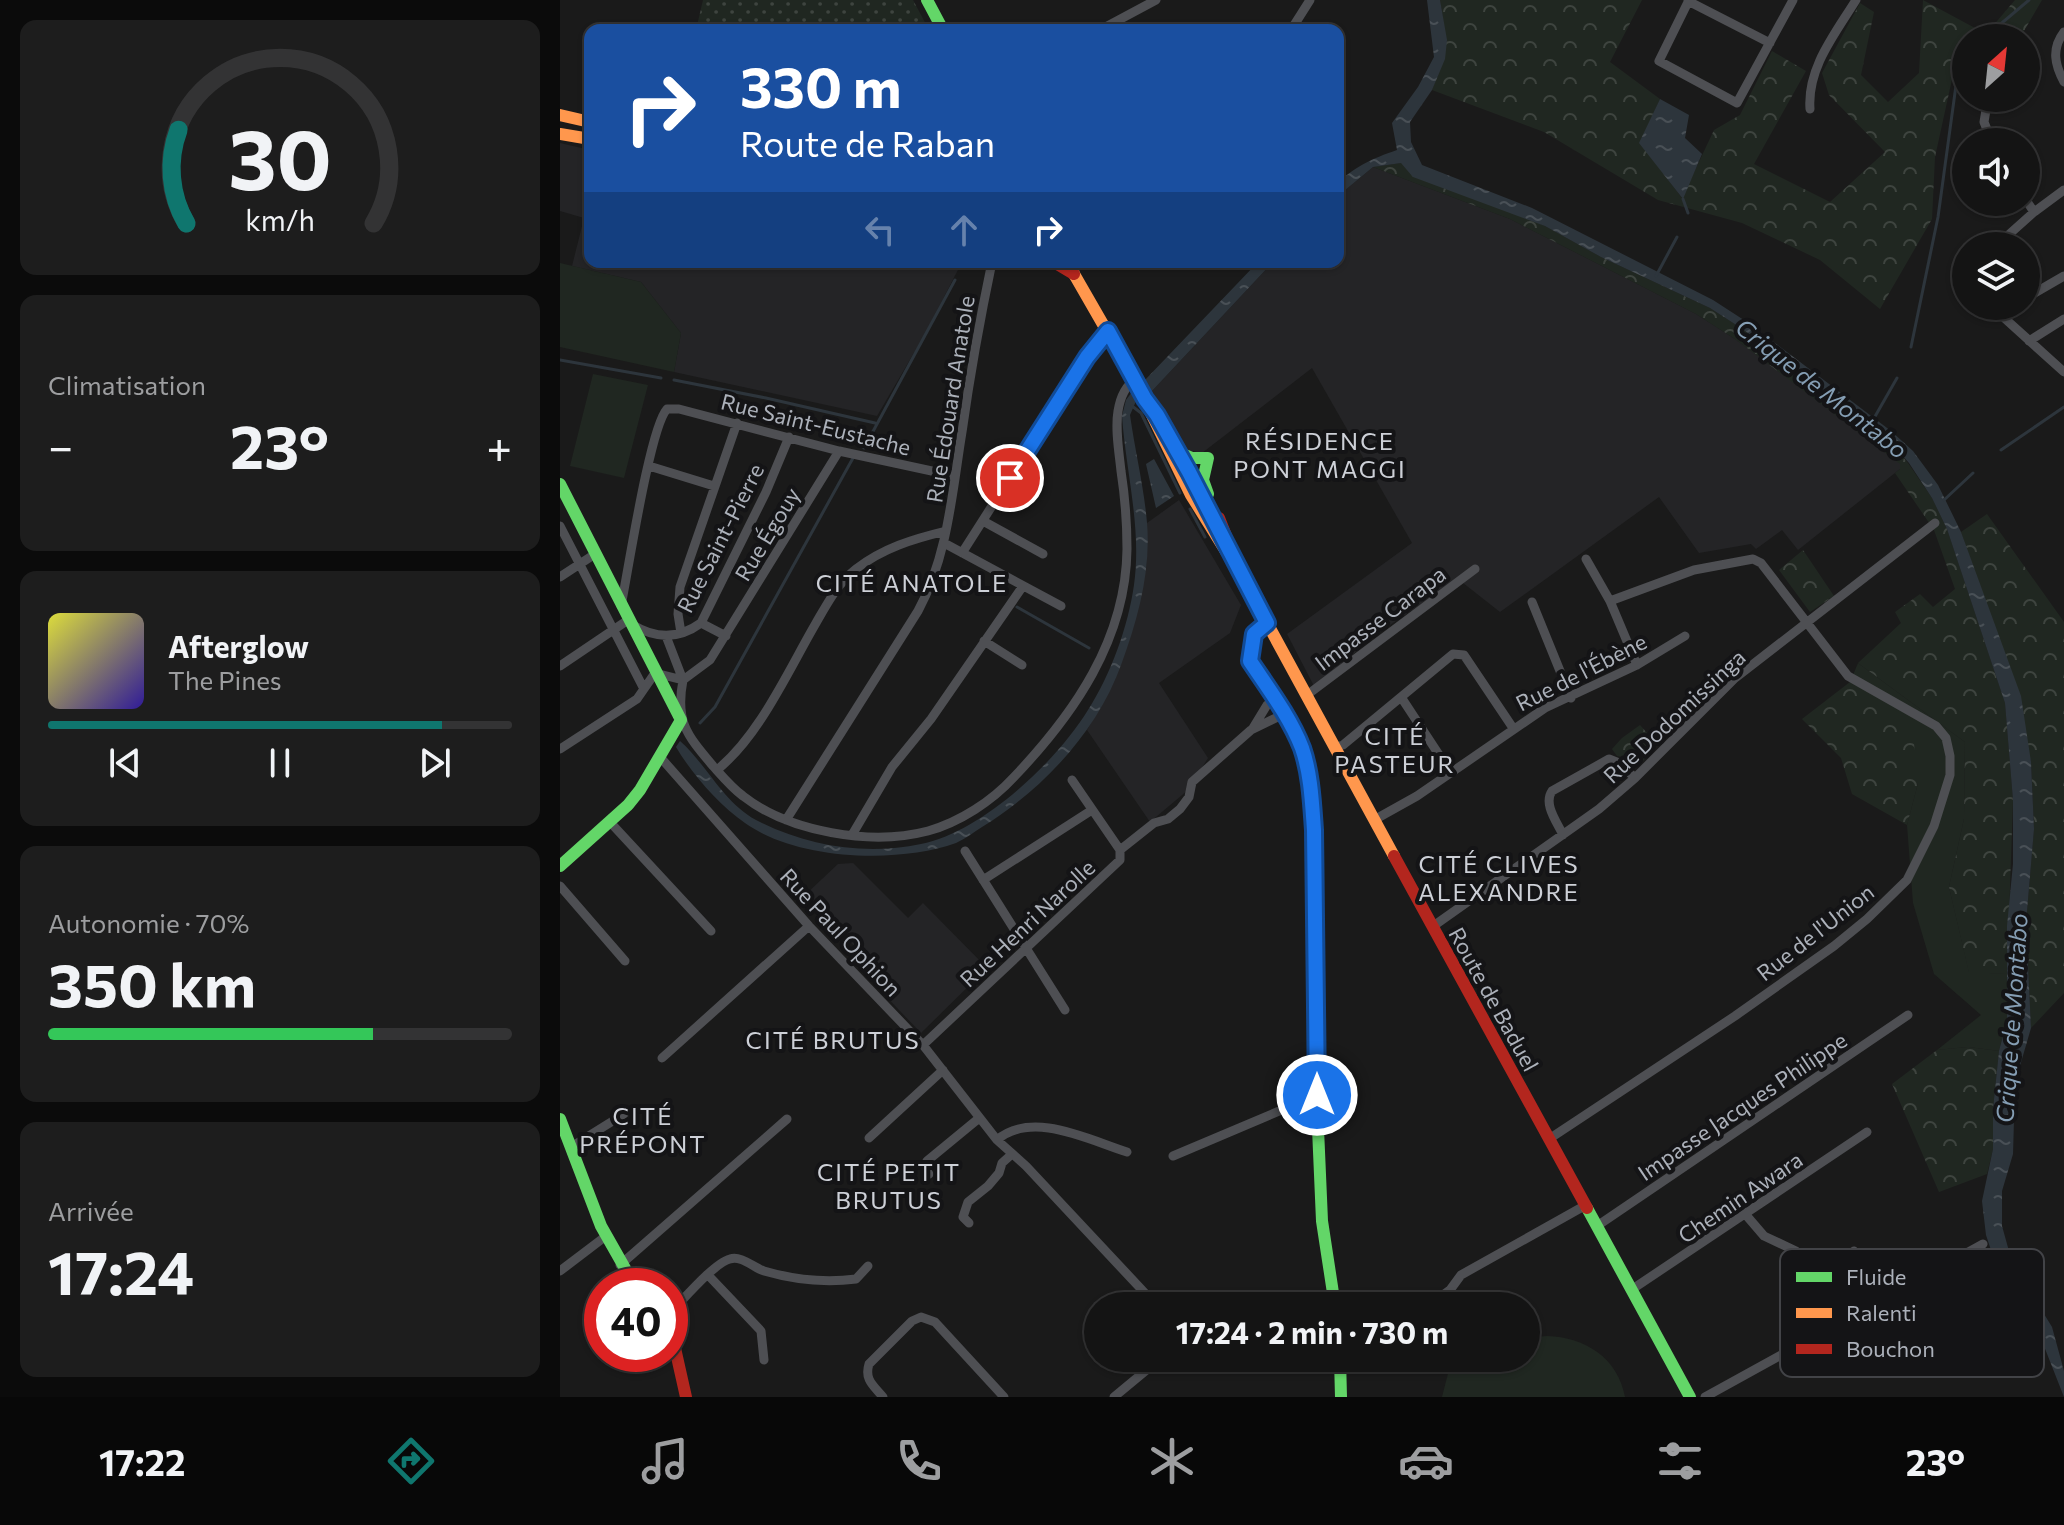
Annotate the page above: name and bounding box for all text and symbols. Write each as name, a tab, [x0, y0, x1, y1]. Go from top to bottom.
north arrow	[1952, 24, 2040, 112]
map controls	[1952, 24, 2040, 320]
text: 330 m	[740, 51, 902, 120]
icon: right	[608, 56, 712, 160]
text: 30	[228, 104, 332, 206]
text: Route de Raban	[740, 120, 995, 164]
button: sound	[1952, 128, 2040, 216]
text: km/h	[245, 202, 315, 237]
icon: left	[858, 208, 902, 252]
icon: ahead	[942, 208, 986, 252]
icon: right	[1026, 208, 1070, 252]
button: layers	[1952, 232, 2040, 320]
street label: Rue Édouard Anatole	[920, 294, 980, 504]
water label: Crique de Montabo	[1730, 312, 1914, 464]
text: Climatisation	[48, 369, 206, 400]
street label: Rue Saint-Eustache	[718, 387, 914, 461]
text: 23°	[230, 408, 329, 481]
text: −	[48, 418, 73, 472]
text: +	[486, 418, 512, 472]
district label: RÉSIDENCE PONT MAGGI	[1233, 426, 1407, 483]
pin	[976, 444, 1044, 512]
icon: arrive	[988, 456, 1032, 500]
street label: Rue Saint-Pierre	[671, 459, 769, 617]
street label: Rue Égouy	[729, 482, 805, 586]
street label: Impasse Carapa	[1309, 560, 1451, 676]
district label: CITÉ ANATOLE	[816, 568, 1008, 597]
text: Afterglow	[168, 627, 309, 664]
street label: Rue de l'Ébène	[1511, 627, 1651, 717]
street label: Rue Dodomissinga	[1597, 643, 1751, 789]
text: The Pines	[168, 664, 282, 695]
district label: CITÉ PASTEUR	[1334, 721, 1456, 778]
icon: previous	[103, 741, 147, 785]
icon: pause	[258, 741, 302, 785]
icon: next	[413, 741, 457, 785]
district label: CITÉ CLIVES ALEXANDRE	[1418, 849, 1580, 906]
street label: Rue Henri Narolle	[954, 854, 1100, 992]
street label: Rue Paul Ophion	[775, 862, 907, 1002]
street label: Rue de l'Union	[1751, 878, 1879, 986]
text: Autonomie · 70%	[48, 907, 249, 938]
water label: Crique de Montabo	[1989, 912, 2033, 1124]
street label: Route de Baduel	[1443, 922, 1545, 1076]
text: 350 km	[48, 946, 256, 1019]
district label: CITÉ BRUTUS	[746, 1025, 921, 1054]
street label: Impasse Jacques Philippe	[1632, 1026, 1852, 1186]
position arrow	[1275, 1053, 1359, 1137]
district label: CITÉ PRÉPONT	[579, 1101, 707, 1158]
street label: Chemin Awara	[1673, 1145, 1807, 1249]
district label: CITÉ PETIT BRUTUS	[817, 1157, 961, 1214]
text: Arrivée	[48, 1195, 134, 1226]
text: 17:24	[48, 1234, 194, 1307]
legend	[1780, 1249, 2044, 1377]
text: Fluide	[1846, 1263, 1906, 1290]
speed limit sign: 40	[584, 1268, 688, 1372]
text: Ralenti	[1846, 1299, 1917, 1326]
text: 17:24 · 2 min · 730 m	[1176, 1313, 1448, 1350]
text: Bouchon	[1846, 1335, 1935, 1362]
icon: directions	[383, 1433, 439, 1489]
icon: music	[637, 1433, 693, 1489]
icon: phone	[891, 1433, 947, 1489]
icon: climate	[1144, 1433, 1200, 1489]
icon: car	[1398, 1433, 1454, 1489]
icon: filters	[1652, 1433, 1708, 1489]
text: 17:22	[99, 1439, 185, 1483]
text: 23°	[1906, 1439, 1965, 1483]

